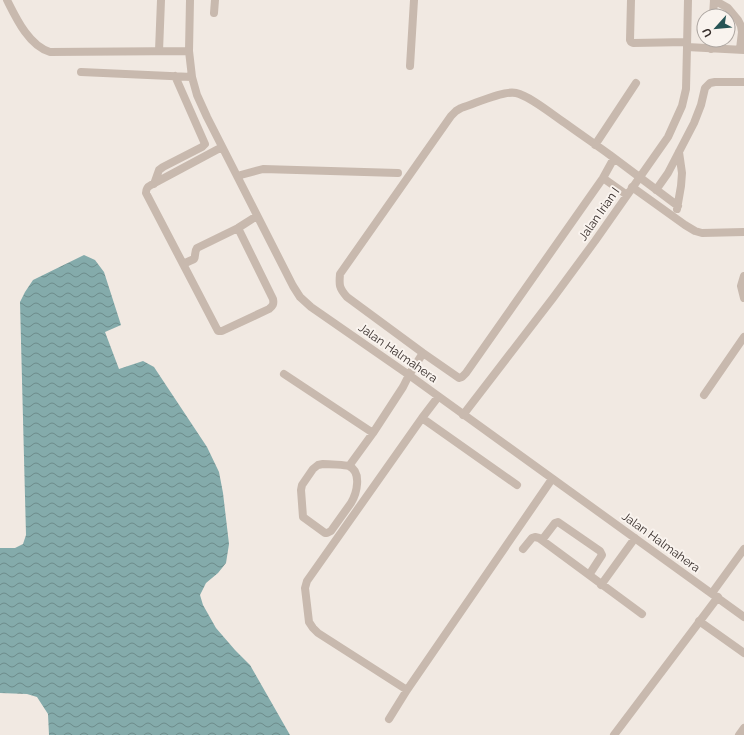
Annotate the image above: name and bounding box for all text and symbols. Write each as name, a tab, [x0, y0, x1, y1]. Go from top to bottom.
north arrow	[696, 8, 736, 48]
text: U	[700, 26, 715, 39]
street label: Jalan Irian I	[576, 185, 622, 243]
street label: Jalan Halmahera	[356, 321, 440, 385]
street label: Jalan Halmahera	[619, 509, 703, 575]

